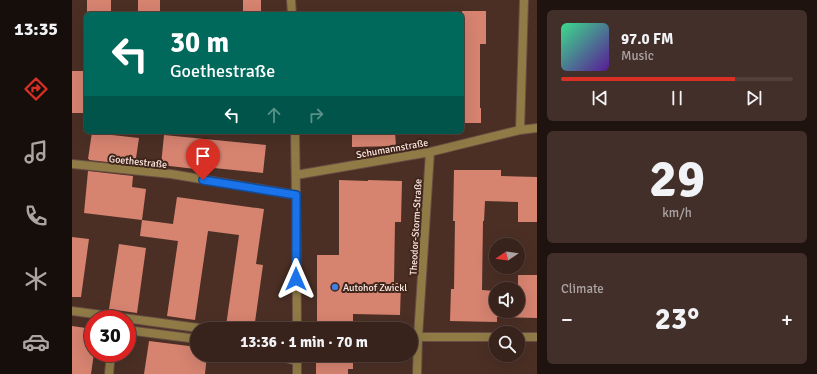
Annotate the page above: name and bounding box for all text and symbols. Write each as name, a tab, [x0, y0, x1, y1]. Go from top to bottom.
text: 13:35	[14, 18, 58, 40]
text: 30 m	[170, 26, 229, 60]
icon: left	[104, 28, 156, 80]
text: 97.0 FM	[621, 30, 673, 48]
text: Music	[621, 48, 654, 64]
text: Goethestraße	[170, 60, 275, 82]
icon: directions	[22, 75, 50, 103]
icon: previous	[589, 87, 611, 109]
icon: pause	[666, 87, 688, 109]
icon: next	[743, 87, 765, 109]
icon: left	[221, 104, 243, 126]
icon: ahead	[263, 104, 285, 126]
icon: right	[305, 104, 327, 126]
street label: Schumannstraße	[355, 137, 429, 161]
icon: music	[22, 138, 50, 166]
pin	[186, 139, 220, 180]
icon: arrive	[192, 145, 214, 167]
text: 29	[649, 147, 705, 211]
street label: Goethestraße	[108, 153, 168, 171]
street label: Theodor-Storm-Straße	[407, 179, 425, 276]
icon: phone	[22, 202, 50, 230]
text: km/h	[662, 205, 692, 221]
north arrow	[489, 238, 525, 274]
map controls	[489, 238, 525, 362]
position arrow	[275, 258, 317, 300]
icon: climate	[22, 265, 50, 293]
text: Climate	[561, 281, 604, 297]
marker: Autohof Zwickl	[330, 282, 340, 292]
place label: Autohof Zwickl	[343, 282, 407, 294]
button: sound	[489, 282, 525, 318]
text: 23°	[655, 301, 699, 338]
text: −	[561, 306, 573, 333]
text: +	[781, 306, 793, 333]
speed limit sign: 30	[84, 310, 136, 362]
button: search	[489, 326, 525, 362]
icon: car	[22, 328, 50, 356]
text: 13:36 · 1 min · 70 m	[240, 333, 368, 351]

